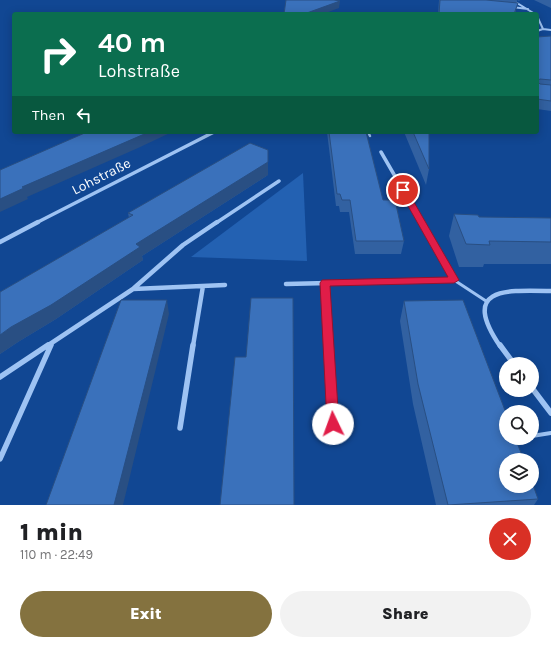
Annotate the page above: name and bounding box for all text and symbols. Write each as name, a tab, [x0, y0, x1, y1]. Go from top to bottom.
text: 40 m	[98, 26, 166, 59]
icon: right	[32, 28, 84, 80]
text: Lohstraße	[98, 60, 180, 82]
icon: left	[73, 104, 95, 126]
text: Then	[32, 106, 65, 124]
street label: Lohstraße	[69, 154, 134, 199]
pin	[386, 173, 420, 207]
icon: arrive	[392, 179, 414, 201]
map controls	[499, 357, 539, 493]
button: sound	[499, 357, 539, 397]
position arrow	[312, 403, 354, 445]
button: search	[499, 405, 539, 445]
button: layers	[499, 453, 539, 493]
text: 1 min	[20, 518, 83, 546]
button: close	[489, 518, 531, 560]
text: 110 m · 22:49	[20, 547, 93, 562]
button: Exit	[20, 591, 272, 637]
button: Share	[280, 591, 531, 637]

